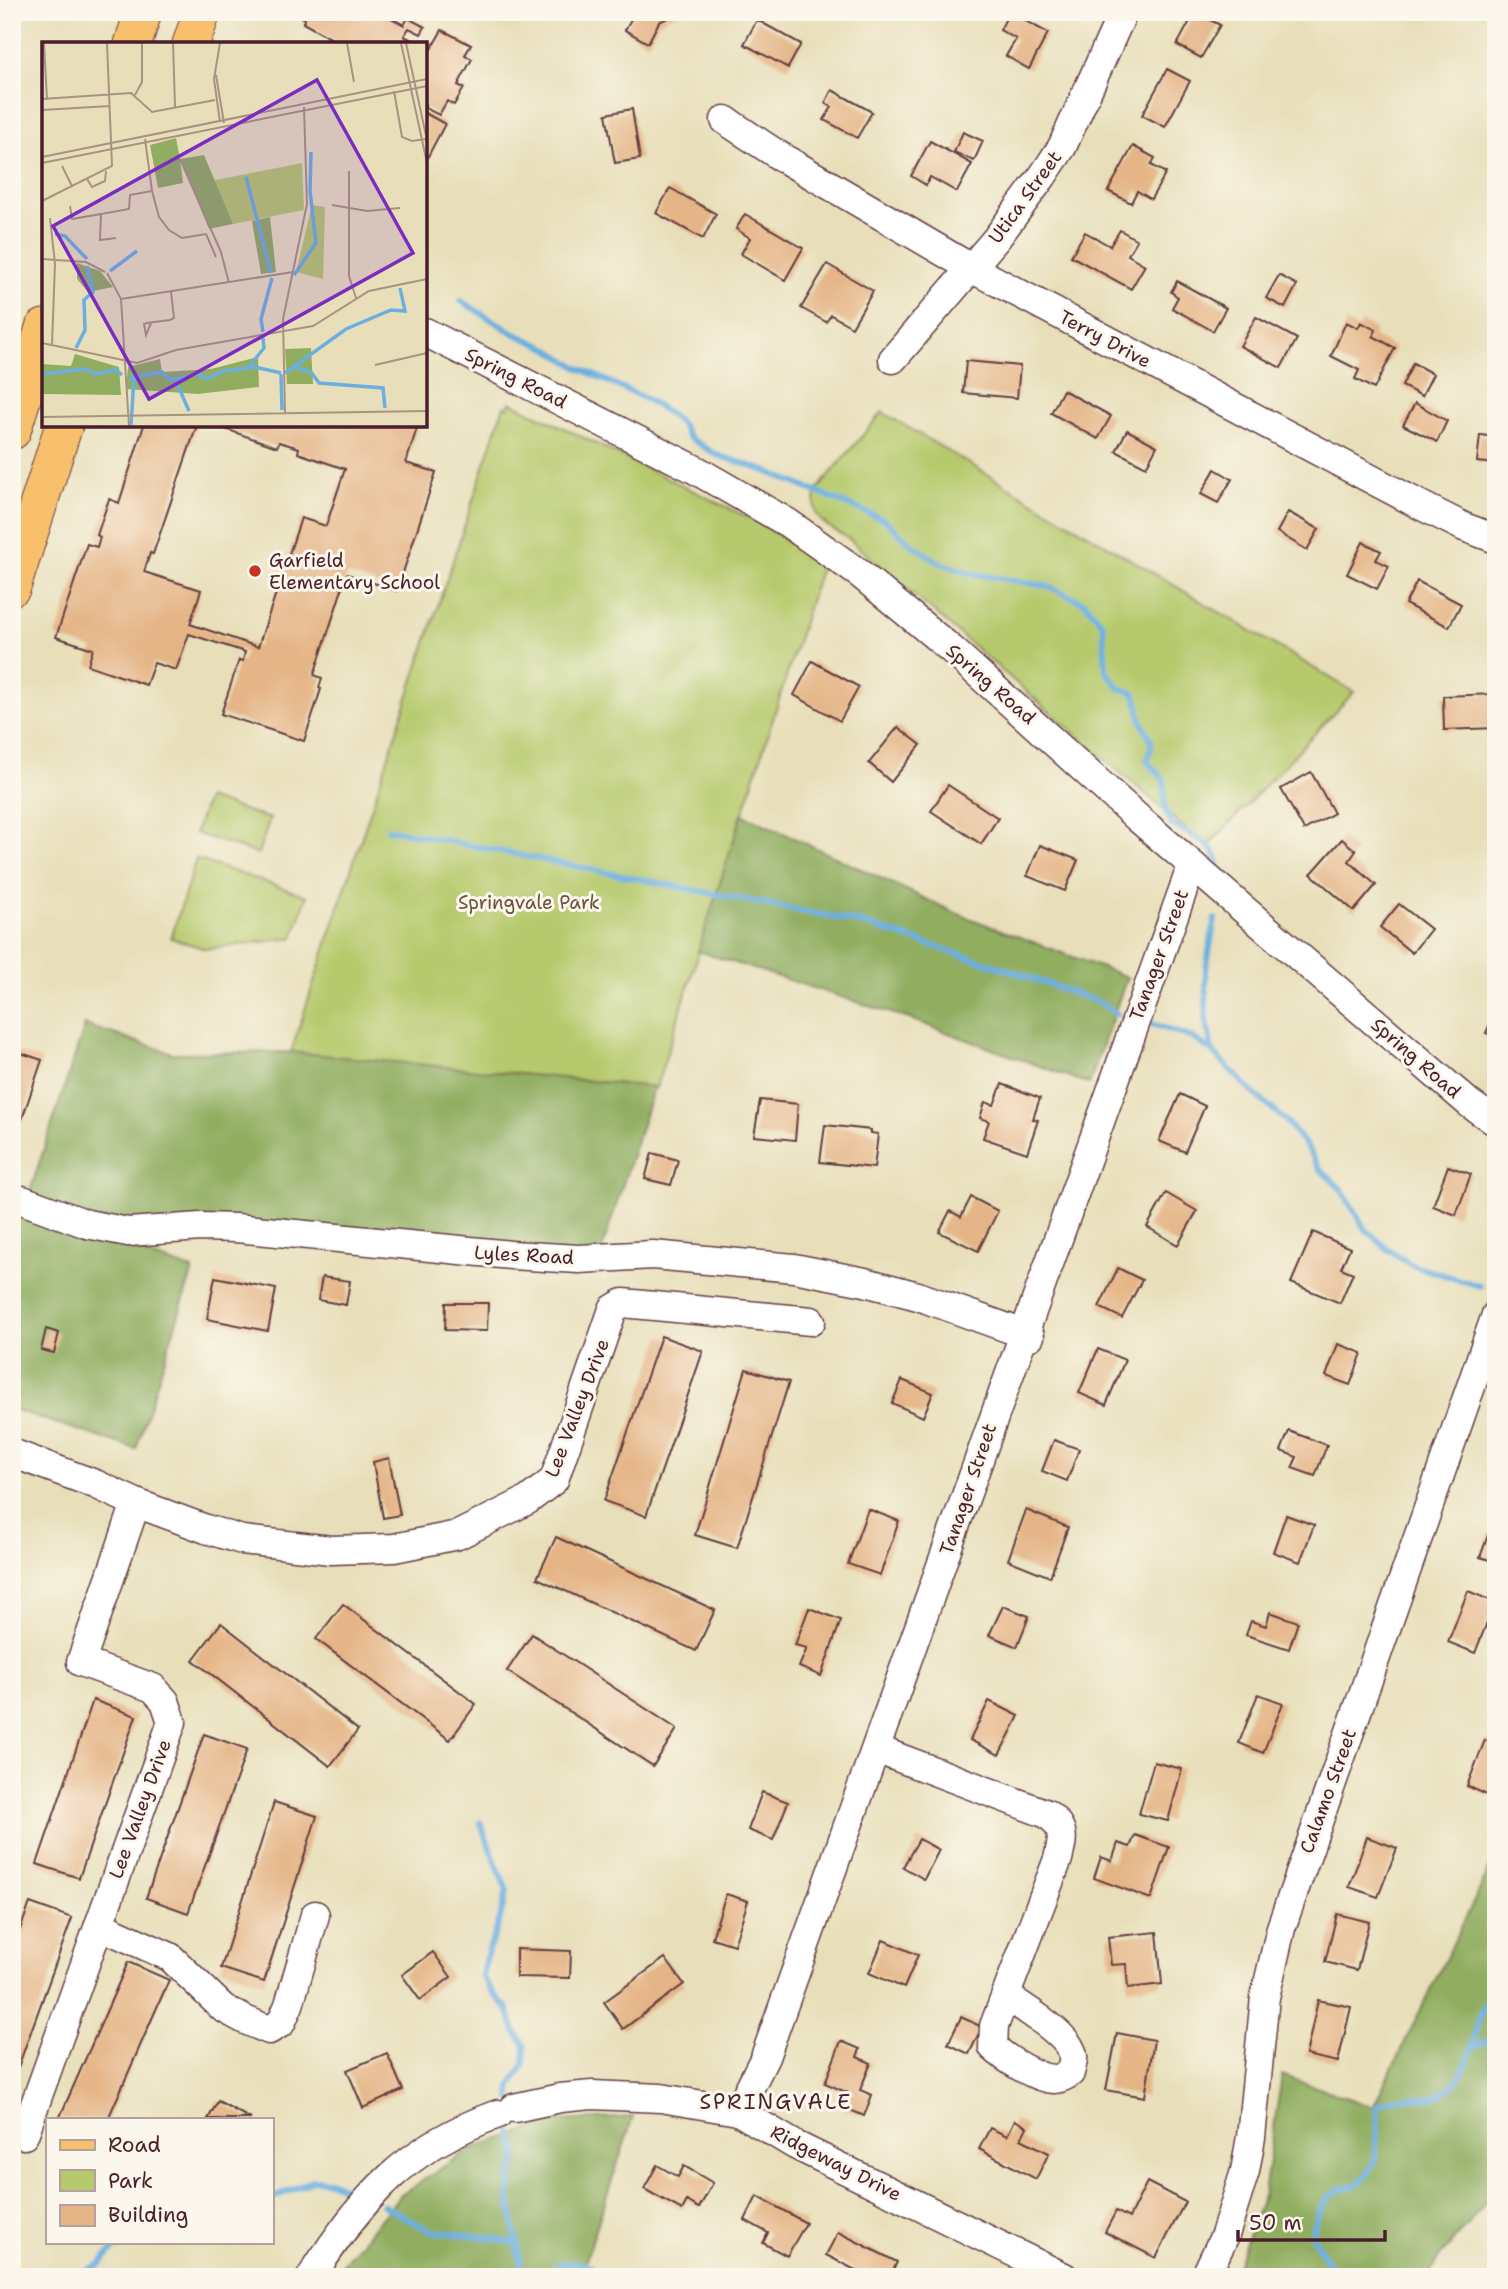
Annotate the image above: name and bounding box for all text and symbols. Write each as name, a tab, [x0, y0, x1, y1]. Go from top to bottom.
inset map	[42, 42, 427, 427]
street label: Utica Street	[983, 146, 1067, 248]
street label: Terry Drive	[1055, 304, 1155, 374]
street label: Spring Road	[461, 342, 571, 414]
place label: Garfield Elementary School	[269, 548, 440, 595]
marker: Garfield Elementary School	[247, 563, 263, 579]
street label: Spring Road	[941, 638, 1041, 730]
street label: Tanager Street	[1124, 886, 1194, 1024]
park label: Springvale Park	[458, 890, 600, 915]
street label: Spring Road	[1366, 1012, 1466, 1104]
street label: Lyles Road	[473, 1240, 575, 1270]
street label: Lee Valley Drive	[539, 1335, 615, 1481]
street label: Tanager Street	[934, 1420, 1002, 1558]
street label: Calamo Street	[1294, 1725, 1362, 1857]
street label: Lee Valley Drive	[103, 1736, 177, 1882]
district label: SPRINGVALE	[700, 2088, 853, 2116]
legend	[46, 2118, 273, 2244]
street label: Ridgeway Drive	[766, 2119, 906, 2207]
text: Road	[108, 2131, 161, 2159]
text: Park	[108, 2167, 153, 2195]
scale bar	[1238, 2198, 1386, 2242]
text: Building	[108, 2201, 188, 2229]
text: 50 m	[1249, 2209, 1302, 2237]

